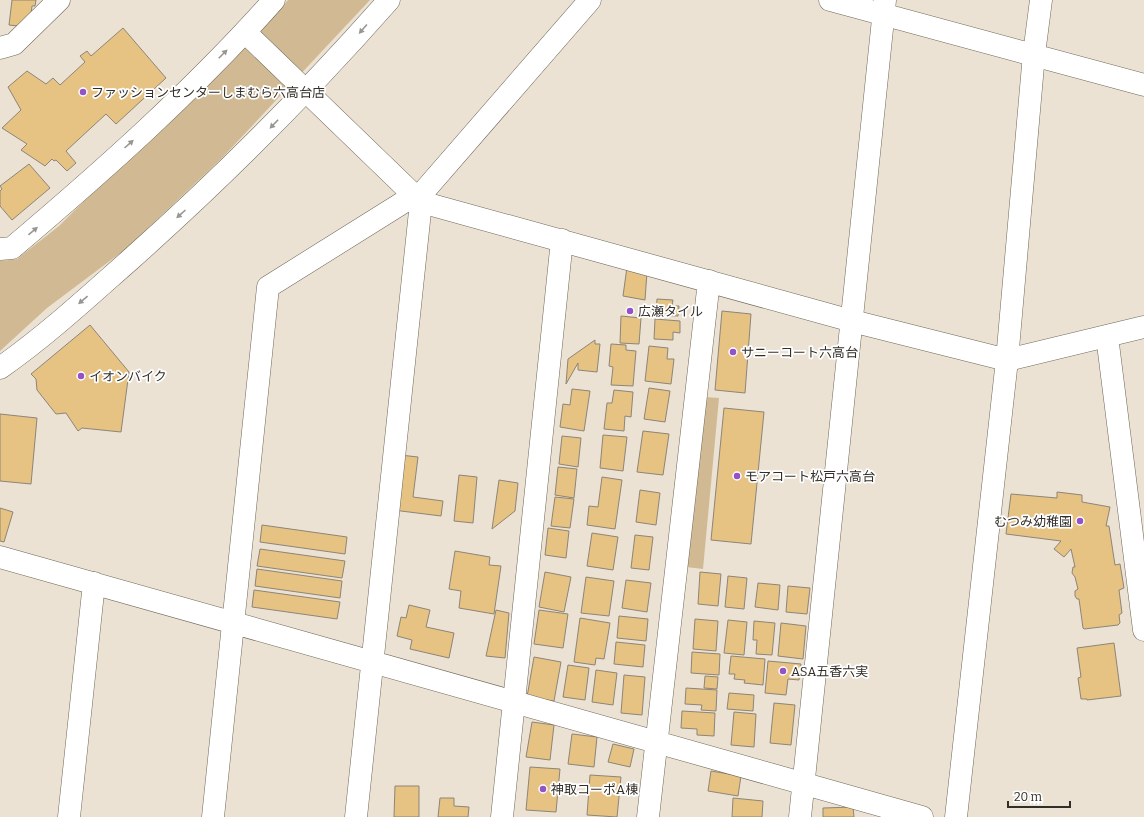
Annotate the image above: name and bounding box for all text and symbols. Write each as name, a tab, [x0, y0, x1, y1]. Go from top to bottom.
one-way arrow	[359, 24, 368, 35]
one-way arrow	[218, 49, 228, 59]
place label: ファッションセンターしまむら六高台店	[91, 85, 325, 100]
marker: ファッションセンターしまむら六高台店	[78, 87, 88, 97]
one-way arrow	[270, 119, 279, 129]
one-way arrow	[124, 139, 134, 148]
one-way arrow	[176, 210, 186, 219]
one-way arrow	[27, 226, 38, 235]
one-way arrow	[78, 296, 89, 305]
place label: 広瀬タイル	[638, 304, 703, 319]
marker: 広瀬タイル	[625, 306, 635, 316]
place label: サニーコート六高台	[741, 345, 858, 360]
marker: サニーコート六高台	[728, 347, 738, 357]
place label: イオンバイク	[89, 369, 167, 384]
marker: イオンバイク	[76, 371, 86, 381]
place label: モアコート松戸六高台	[745, 469, 875, 484]
marker: モアコート松戸六高台	[732, 471, 742, 481]
place label: むつみ幼稚園	[994, 514, 1072, 529]
marker: むつみ幼稚園	[1075, 516, 1085, 526]
place label: ASA五香六実	[791, 664, 868, 679]
marker: ASA五香六実	[778, 666, 788, 676]
place label: 神取コーポA棟	[551, 782, 638, 797]
scale bar	[1008, 783, 1070, 809]
marker: 神取コーポA棟	[538, 784, 548, 794]
text: 20 m	[1014, 790, 1043, 804]

